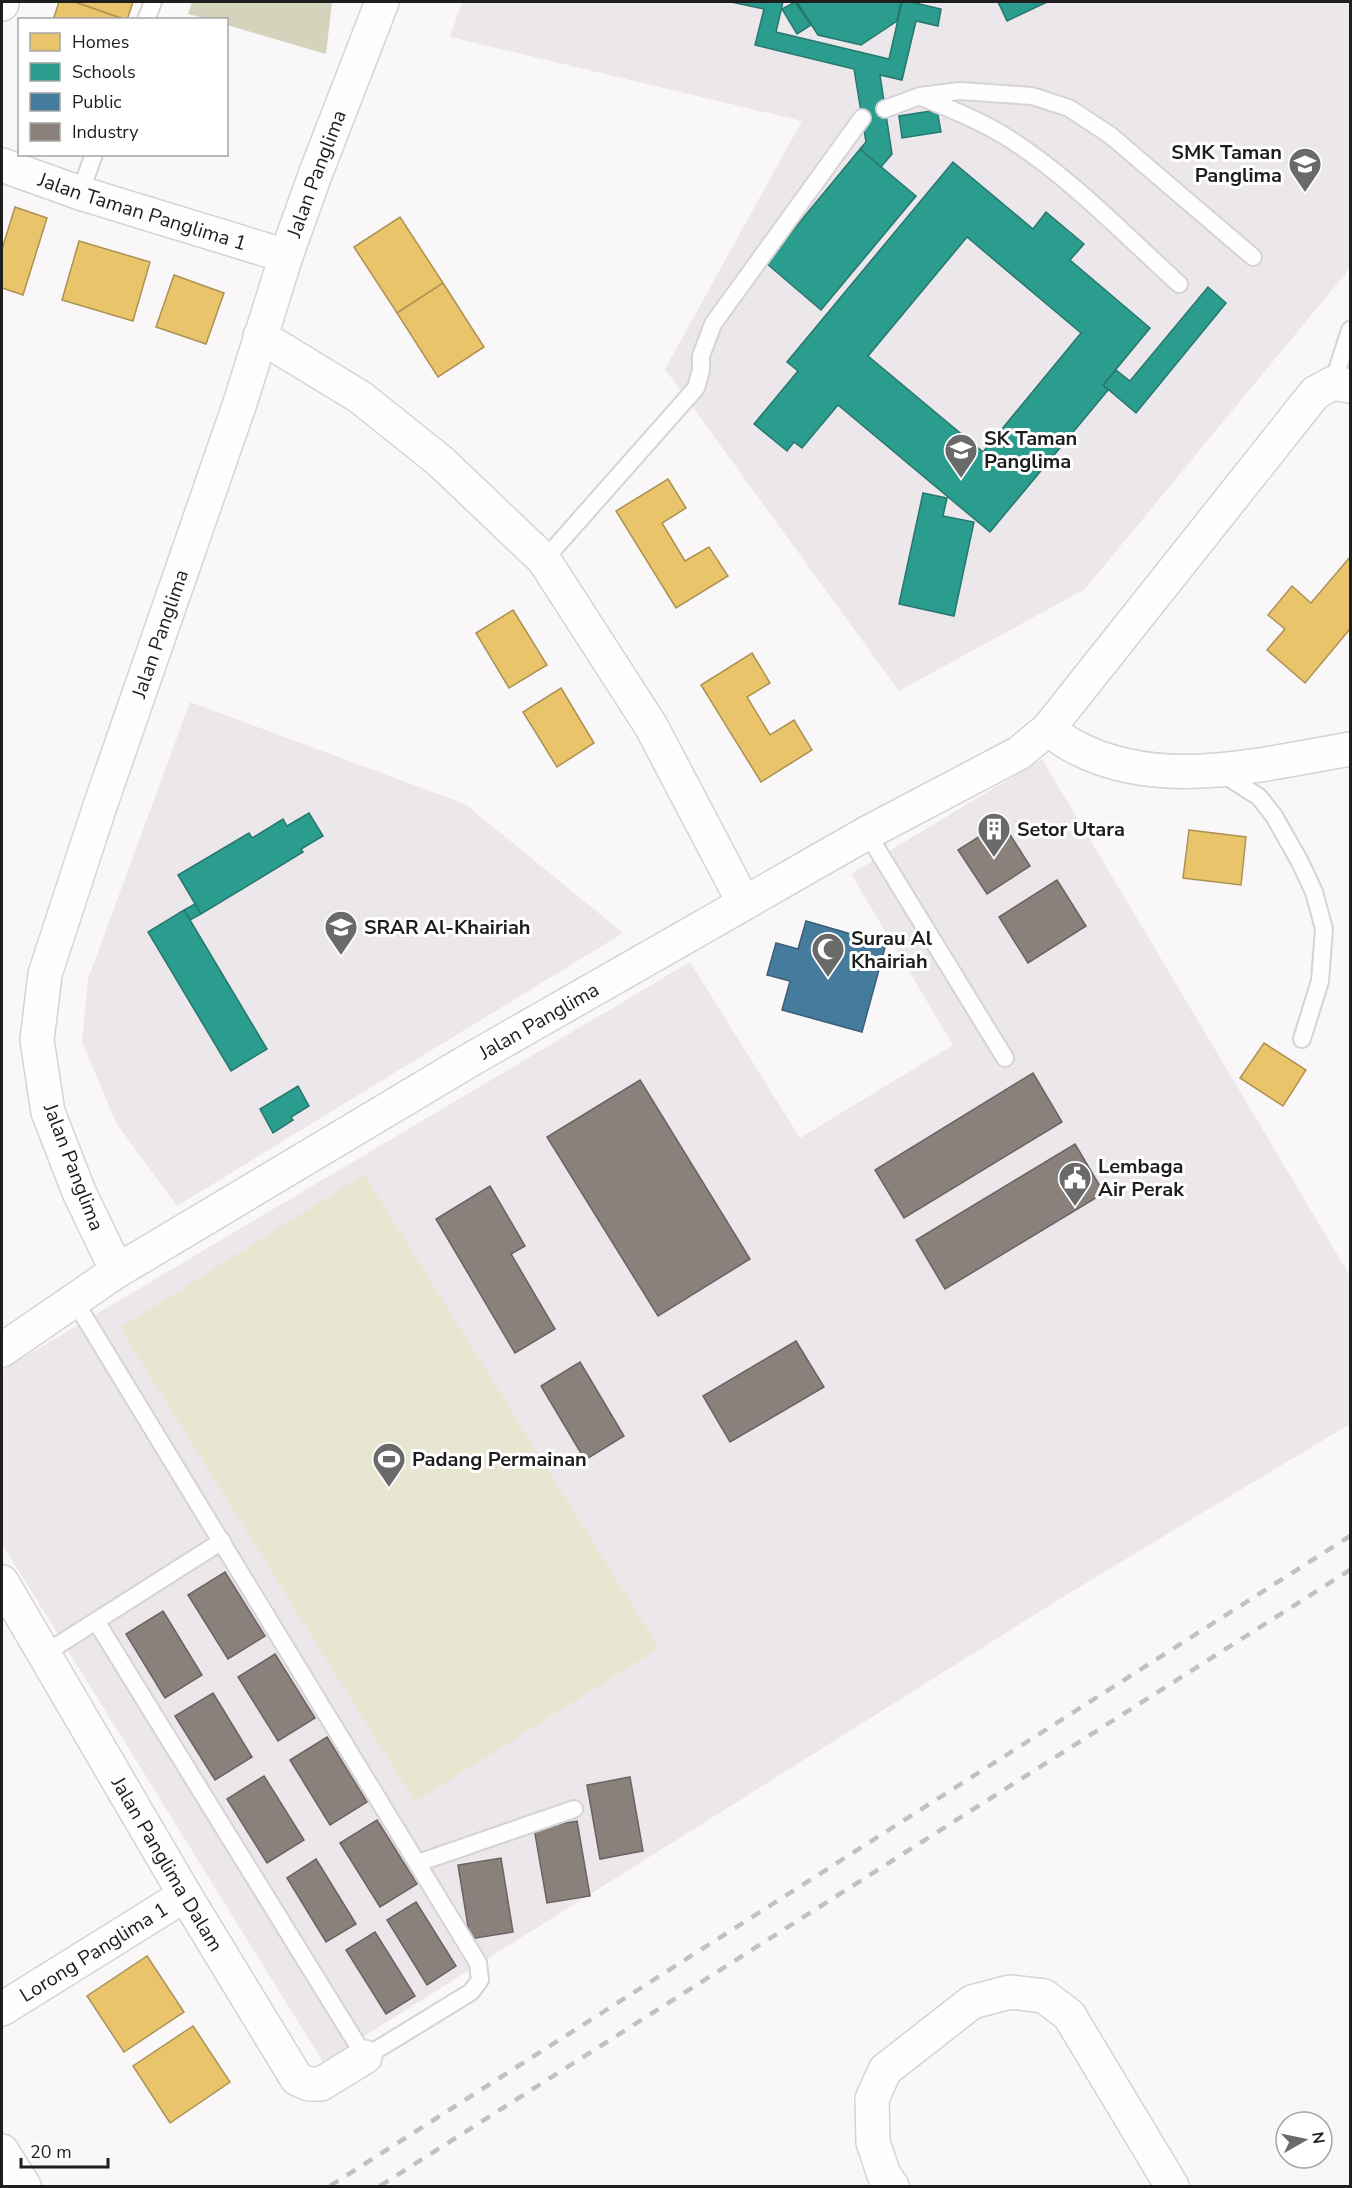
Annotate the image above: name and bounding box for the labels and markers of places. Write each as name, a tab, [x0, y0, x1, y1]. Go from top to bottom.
place label: SMK Taman Panglima	[1171, 139, 1282, 189]
school or university icon: SMK Taman Panglima	[1287, 146, 1323, 193]
place label: SK Taman Panglima	[984, 425, 1077, 475]
school or university icon: SK Taman Panglima	[943, 432, 979, 479]
building icon: Setor Utara	[976, 811, 1012, 858]
place label: Setor Utara	[1017, 816, 1125, 843]
school or university icon: SRAR Al-Khairiah	[323, 909, 359, 956]
place label: SRAR Al-Khairiah	[364, 914, 531, 941]
place label: Surau Al Khairiah	[851, 925, 933, 975]
mosque icon: Surau Al Khairiah	[810, 931, 846, 978]
place label: Lembaga Air Perak	[1098, 1153, 1185, 1203]
public building icon: Lembaga Air Perak	[1057, 1160, 1093, 1207]
sports icon: Padang Permainan	[371, 1441, 407, 1488]
place label: Padang Permainan	[412, 1446, 587, 1473]

